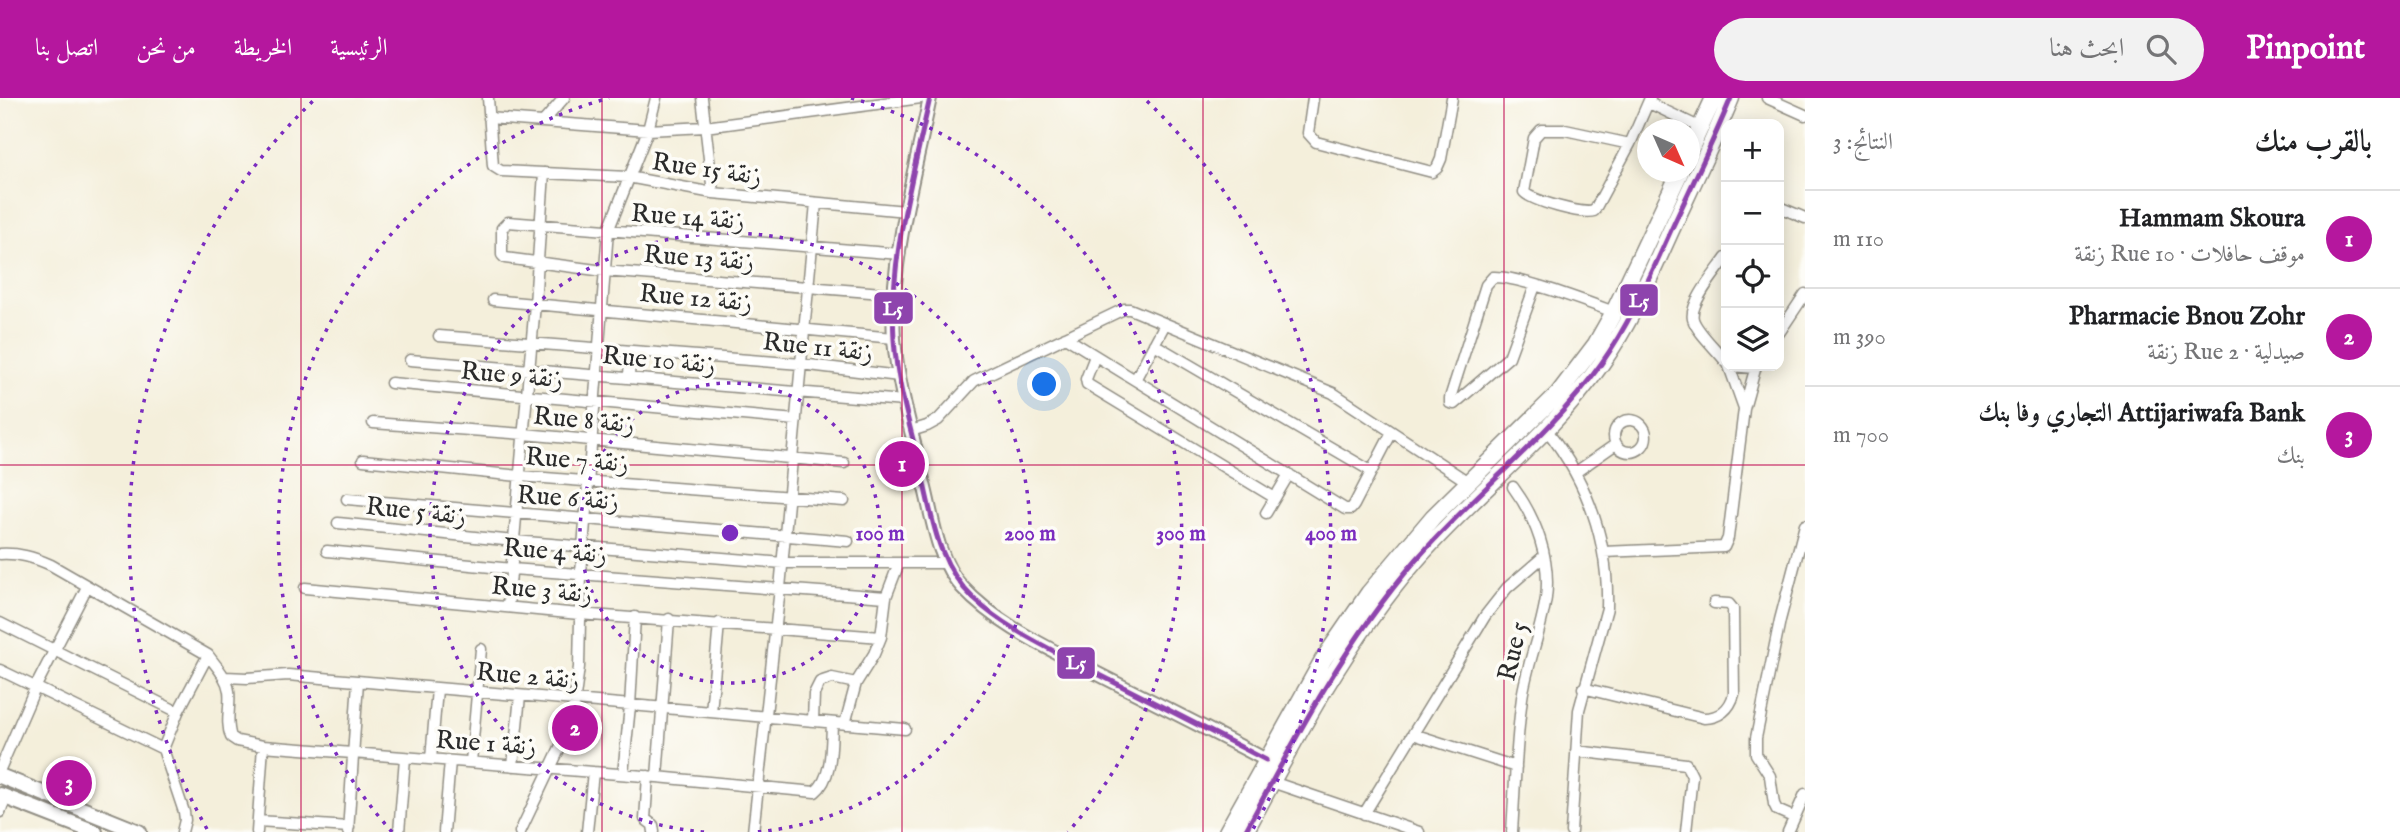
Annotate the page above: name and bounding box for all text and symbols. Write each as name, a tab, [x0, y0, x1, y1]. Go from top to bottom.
search box	[1714, 18, 2204, 81]
text: Pinpoint	[2246, 28, 2365, 70]
icon: search	[2142, 30, 2180, 68]
text: ابحث هنا	[2049, 32, 2124, 65]
text: اتصل بنا	[35, 33, 98, 64]
text: من نحن	[136, 33, 196, 64]
text: الخريطة	[234, 33, 292, 64]
text: الرئيسية	[330, 33, 388, 64]
north arrow	[1637, 119, 1700, 182]
map controls	[1721, 119, 1784, 371]
button: +	[1721, 119, 1784, 182]
text: بالقرب منك	[2255, 124, 2372, 162]
text: النتائج: 3	[1833, 128, 1893, 157]
street label: Rue 15 زنقة	[650, 145, 764, 194]
button: −	[1721, 182, 1784, 245]
street label: Rue 14 زنقة	[630, 197, 746, 238]
text: Hammam Skoura	[2119, 202, 2305, 235]
text: 110 m	[1833, 225, 1884, 254]
text: 1	[2345, 225, 2353, 254]
street label: Rue 13 زنقة	[642, 238, 755, 279]
text: موقف حافلات · Rue 10 زنقة	[2074, 240, 2305, 269]
button: locate	[1721, 245, 1784, 308]
street label: Rue 12 زنقة	[638, 277, 754, 320]
line badge: L5	[1619, 283, 1659, 317]
text: L5	[1629, 290, 1649, 314]
line badge: L5	[873, 291, 914, 325]
text: L5	[883, 298, 903, 322]
text: Pharmacie Bnou Zohr	[2069, 300, 2305, 333]
button: layers	[1721, 308, 1784, 371]
text: 390 m	[1833, 323, 1886, 352]
text: 2	[2344, 323, 2354, 352]
street label: Rue 11 زنقة	[761, 325, 875, 370]
text: صيدلية · Rue 2 زنقة	[2147, 338, 2305, 367]
street label: Rue 10 زنقة	[601, 339, 717, 382]
street label: Rue 9 زنقة	[459, 355, 565, 396]
your location	[1027, 367, 1061, 401]
text: Attijariwafa Bank التجاري وفا بنك	[1978, 397, 2305, 430]
street label: Rue 8 زنقة	[532, 400, 636, 441]
text: 700 m	[1833, 421, 1889, 450]
text: 3	[2345, 421, 2353, 450]
pin: 1	[879, 438, 925, 490]
street label: Rue 7 زنقة	[524, 440, 630, 481]
text: بنك	[2277, 442, 2305, 471]
street label: Rue 6 زنقة	[516, 478, 620, 519]
street label: Rue 5 زنقة	[364, 490, 468, 533]
centre of rings	[718, 521, 742, 545]
text: 100 m	[855, 521, 905, 548]
text: 200 m	[1004, 521, 1056, 548]
text: 300 m	[1156, 521, 1206, 548]
text: 400 m	[1305, 521, 1358, 548]
street label: Rue 4 زنقة	[502, 531, 608, 572]
street label: Rue 3 زنقة	[490, 570, 594, 611]
street label: Rue 5	[1491, 618, 1536, 684]
line badge: L5	[1056, 646, 1096, 680]
text: L5	[1066, 652, 1086, 676]
street label: Rue 2 زنقة	[475, 656, 581, 697]
pin: 2	[552, 702, 598, 754]
street label: Rue 1 زنقة	[434, 724, 537, 763]
pin: 3	[46, 757, 92, 809]

